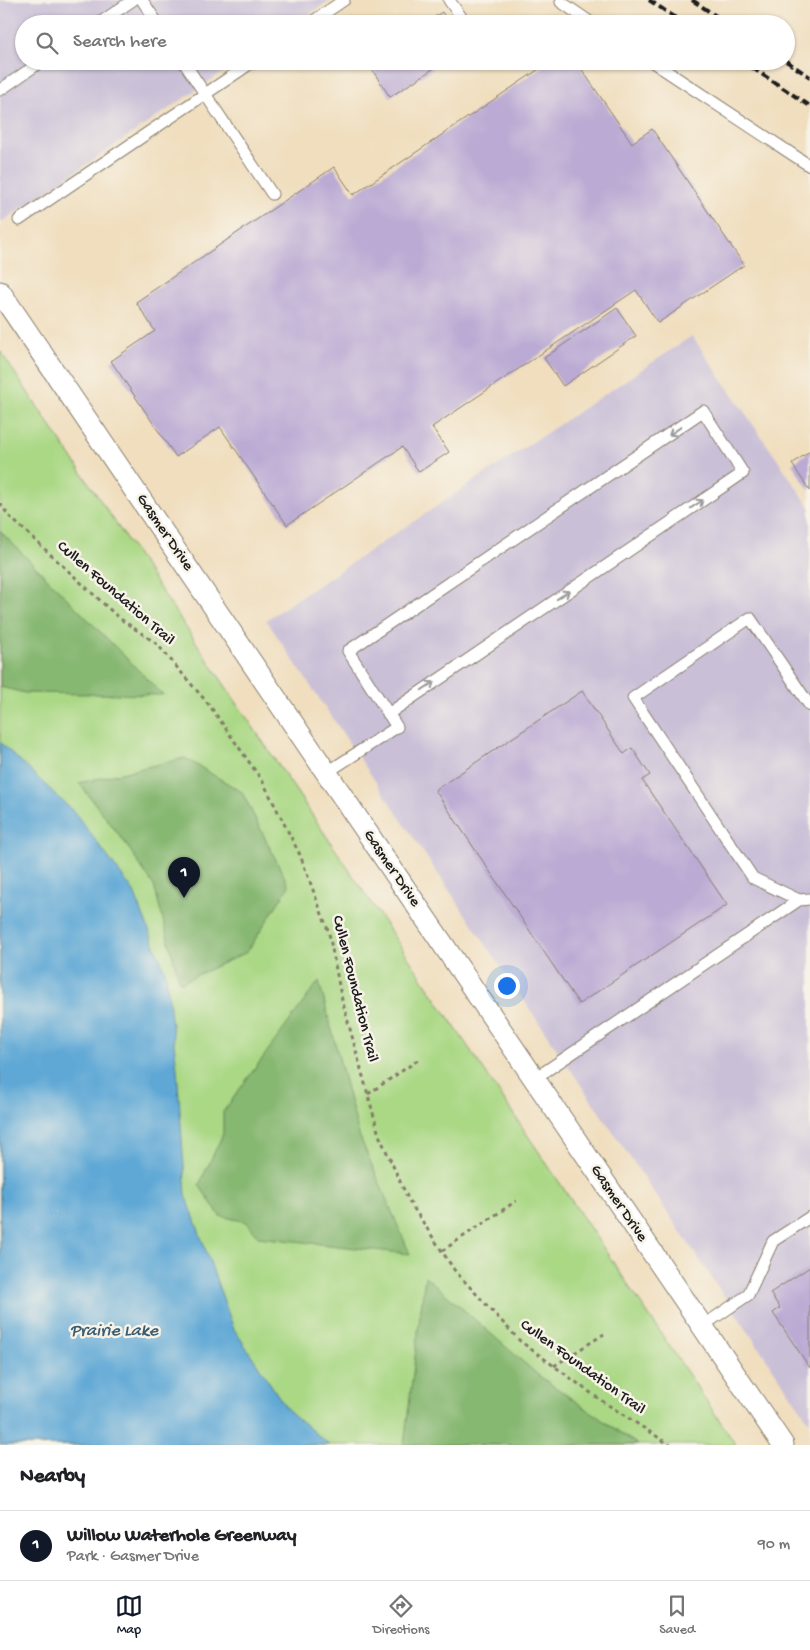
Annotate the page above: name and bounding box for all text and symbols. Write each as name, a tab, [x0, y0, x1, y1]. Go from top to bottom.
search box	[15, 15, 795, 70]
icon: search	[33, 29, 61, 57]
text: Search here	[73, 31, 167, 54]
one-way arrow	[668, 425, 682, 436]
street label: Gasmer Drive	[131, 491, 197, 576]
one-way arrow	[690, 499, 704, 509]
street label: Cullen Foundation Trail	[52, 538, 178, 650]
one-way arrow	[556, 590, 570, 600]
one-way arrow	[421, 681, 435, 691]
street label: Gasmer Drive	[358, 827, 424, 912]
pin: 1	[168, 857, 200, 898]
street label: Cullen Foundation Trail	[327, 914, 381, 1064]
your location	[494, 973, 520, 999]
street label: Gasmer Drive	[585, 1162, 651, 1247]
street label: Cullen Foundation Trail	[516, 1316, 648, 1420]
water label: Prairie Lake	[70, 1321, 159, 1342]
text: Nearby	[20, 1465, 85, 1490]
text: Willow Waterhole Greenway	[67, 1525, 296, 1548]
text: 1	[33, 1536, 39, 1555]
text: 90 m	[758, 1536, 790, 1555]
text: Park · Gasmer Drive	[67, 1548, 199, 1567]
tab: Map	[115, 1592, 143, 1639]
tab: Directions	[373, 1592, 430, 1639]
tab: Saved	[659, 1592, 695, 1639]

